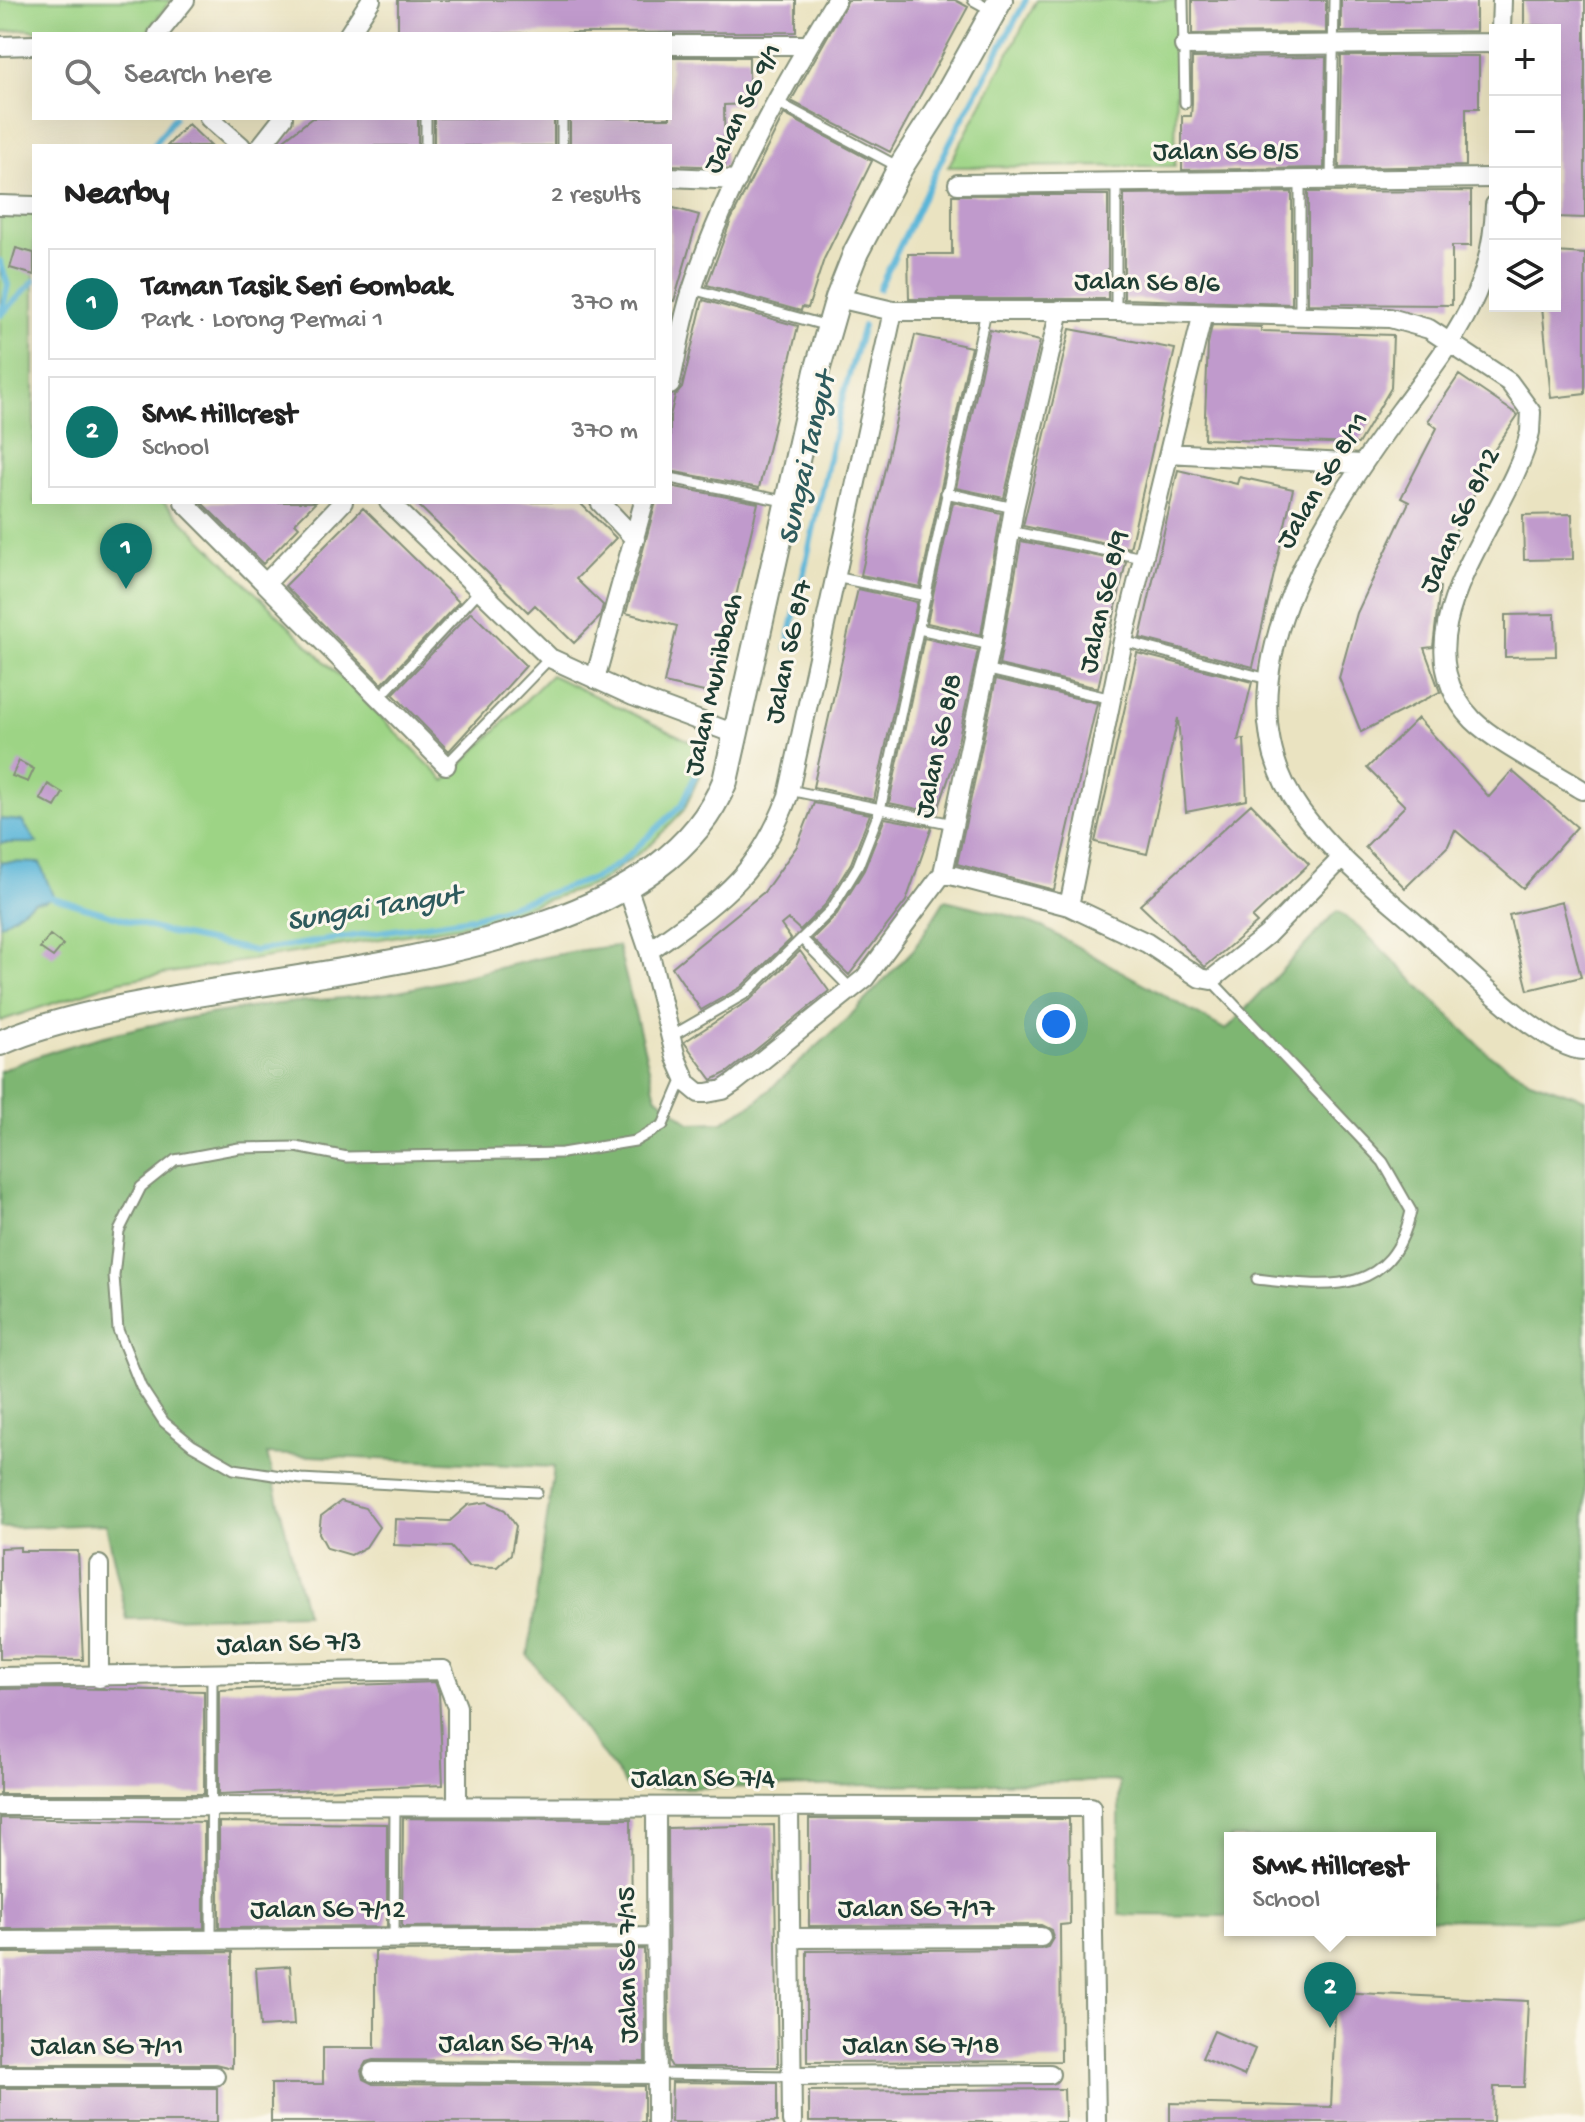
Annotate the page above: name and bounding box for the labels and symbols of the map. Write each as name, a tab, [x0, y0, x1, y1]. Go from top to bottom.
street label: Jalan SG 9/1	[697, 39, 791, 179]
street label: Jalan SG 8/5	[1153, 137, 1299, 170]
street label: Jalan SG 8/6	[1074, 266, 1221, 302]
water label: Sungai Tangut	[772, 365, 847, 548]
street label: Jalan SG 8/11	[1270, 406, 1378, 556]
street label: Jalan SG 8/12	[1413, 443, 1509, 599]
pin: 1	[100, 523, 152, 589]
street label: Jalan SG 8/9	[1073, 527, 1137, 677]
street label: Jalan SG 8/7	[759, 576, 822, 727]
street label: Jalan Muhibbah	[678, 591, 752, 779]
street label: Jalan SG 8/8	[909, 671, 971, 821]
water label: Sungai Tangut	[285, 878, 468, 941]
your location	[1036, 1004, 1076, 1044]
street label: Jalan SG 7/3	[216, 1626, 362, 1664]
street label: Jalan SG 7/4	[631, 1764, 775, 1797]
street label: Jalan SG 7/15	[611, 1886, 647, 2044]
street label: Jalan SG 7/17	[838, 1894, 996, 1927]
street label: Jalan SG 7/12	[250, 1895, 406, 1928]
pin: 2	[1304, 1962, 1356, 2028]
street label: Jalan SG 7/14	[438, 2029, 594, 2062]
street label: Jalan SG 7/18	[842, 2031, 1000, 2064]
street label: Jalan SG 7/11	[30, 2032, 184, 2065]

